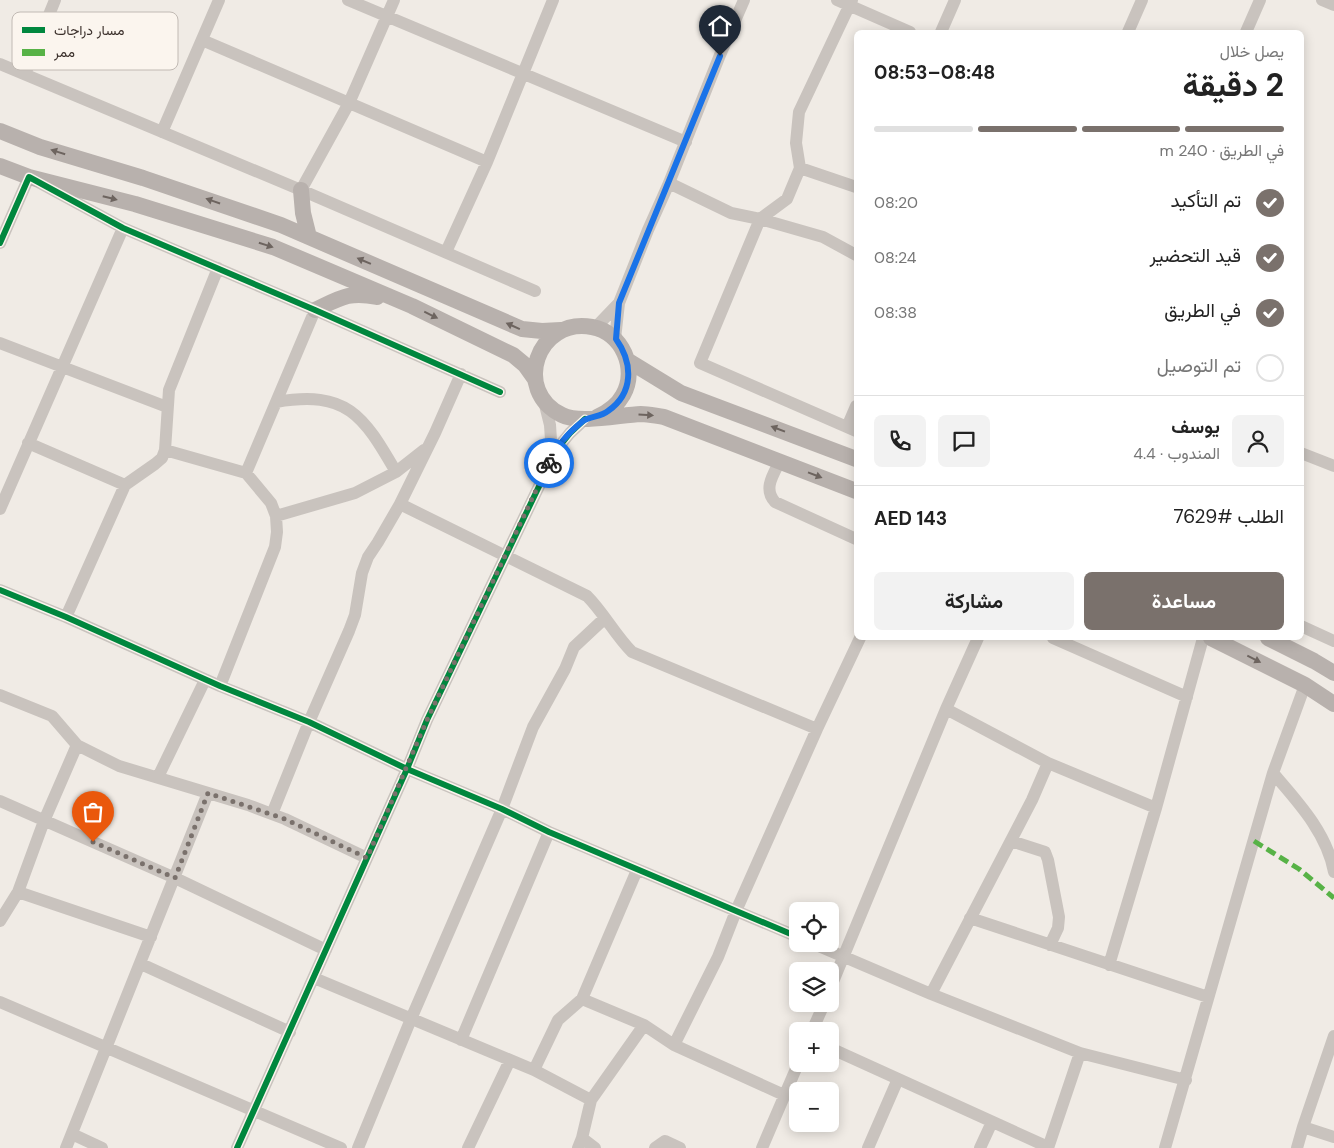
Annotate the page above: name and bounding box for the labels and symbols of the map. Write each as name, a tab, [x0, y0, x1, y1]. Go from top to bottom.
pin	[699, 5, 741, 56]
legend	[12, 12, 178, 70]
text: مسار دراجات	[54, 21, 125, 39]
text: ممر	[53, 43, 75, 61]
one-way arrow	[51, 148, 66, 156]
one-way arrow	[103, 194, 118, 202]
one-way arrow	[205, 197, 220, 205]
one-way arrow	[258, 242, 273, 249]
one-way arrow	[357, 256, 371, 264]
one-way arrow	[424, 311, 439, 319]
one-way arrow	[506, 321, 520, 329]
one-way arrow	[638, 412, 654, 420]
one-way arrow	[770, 425, 785, 433]
courier	[524, 438, 574, 488]
one-way arrow	[808, 471, 822, 479]
one-way arrow	[1247, 655, 1261, 663]
pin	[72, 791, 114, 842]

